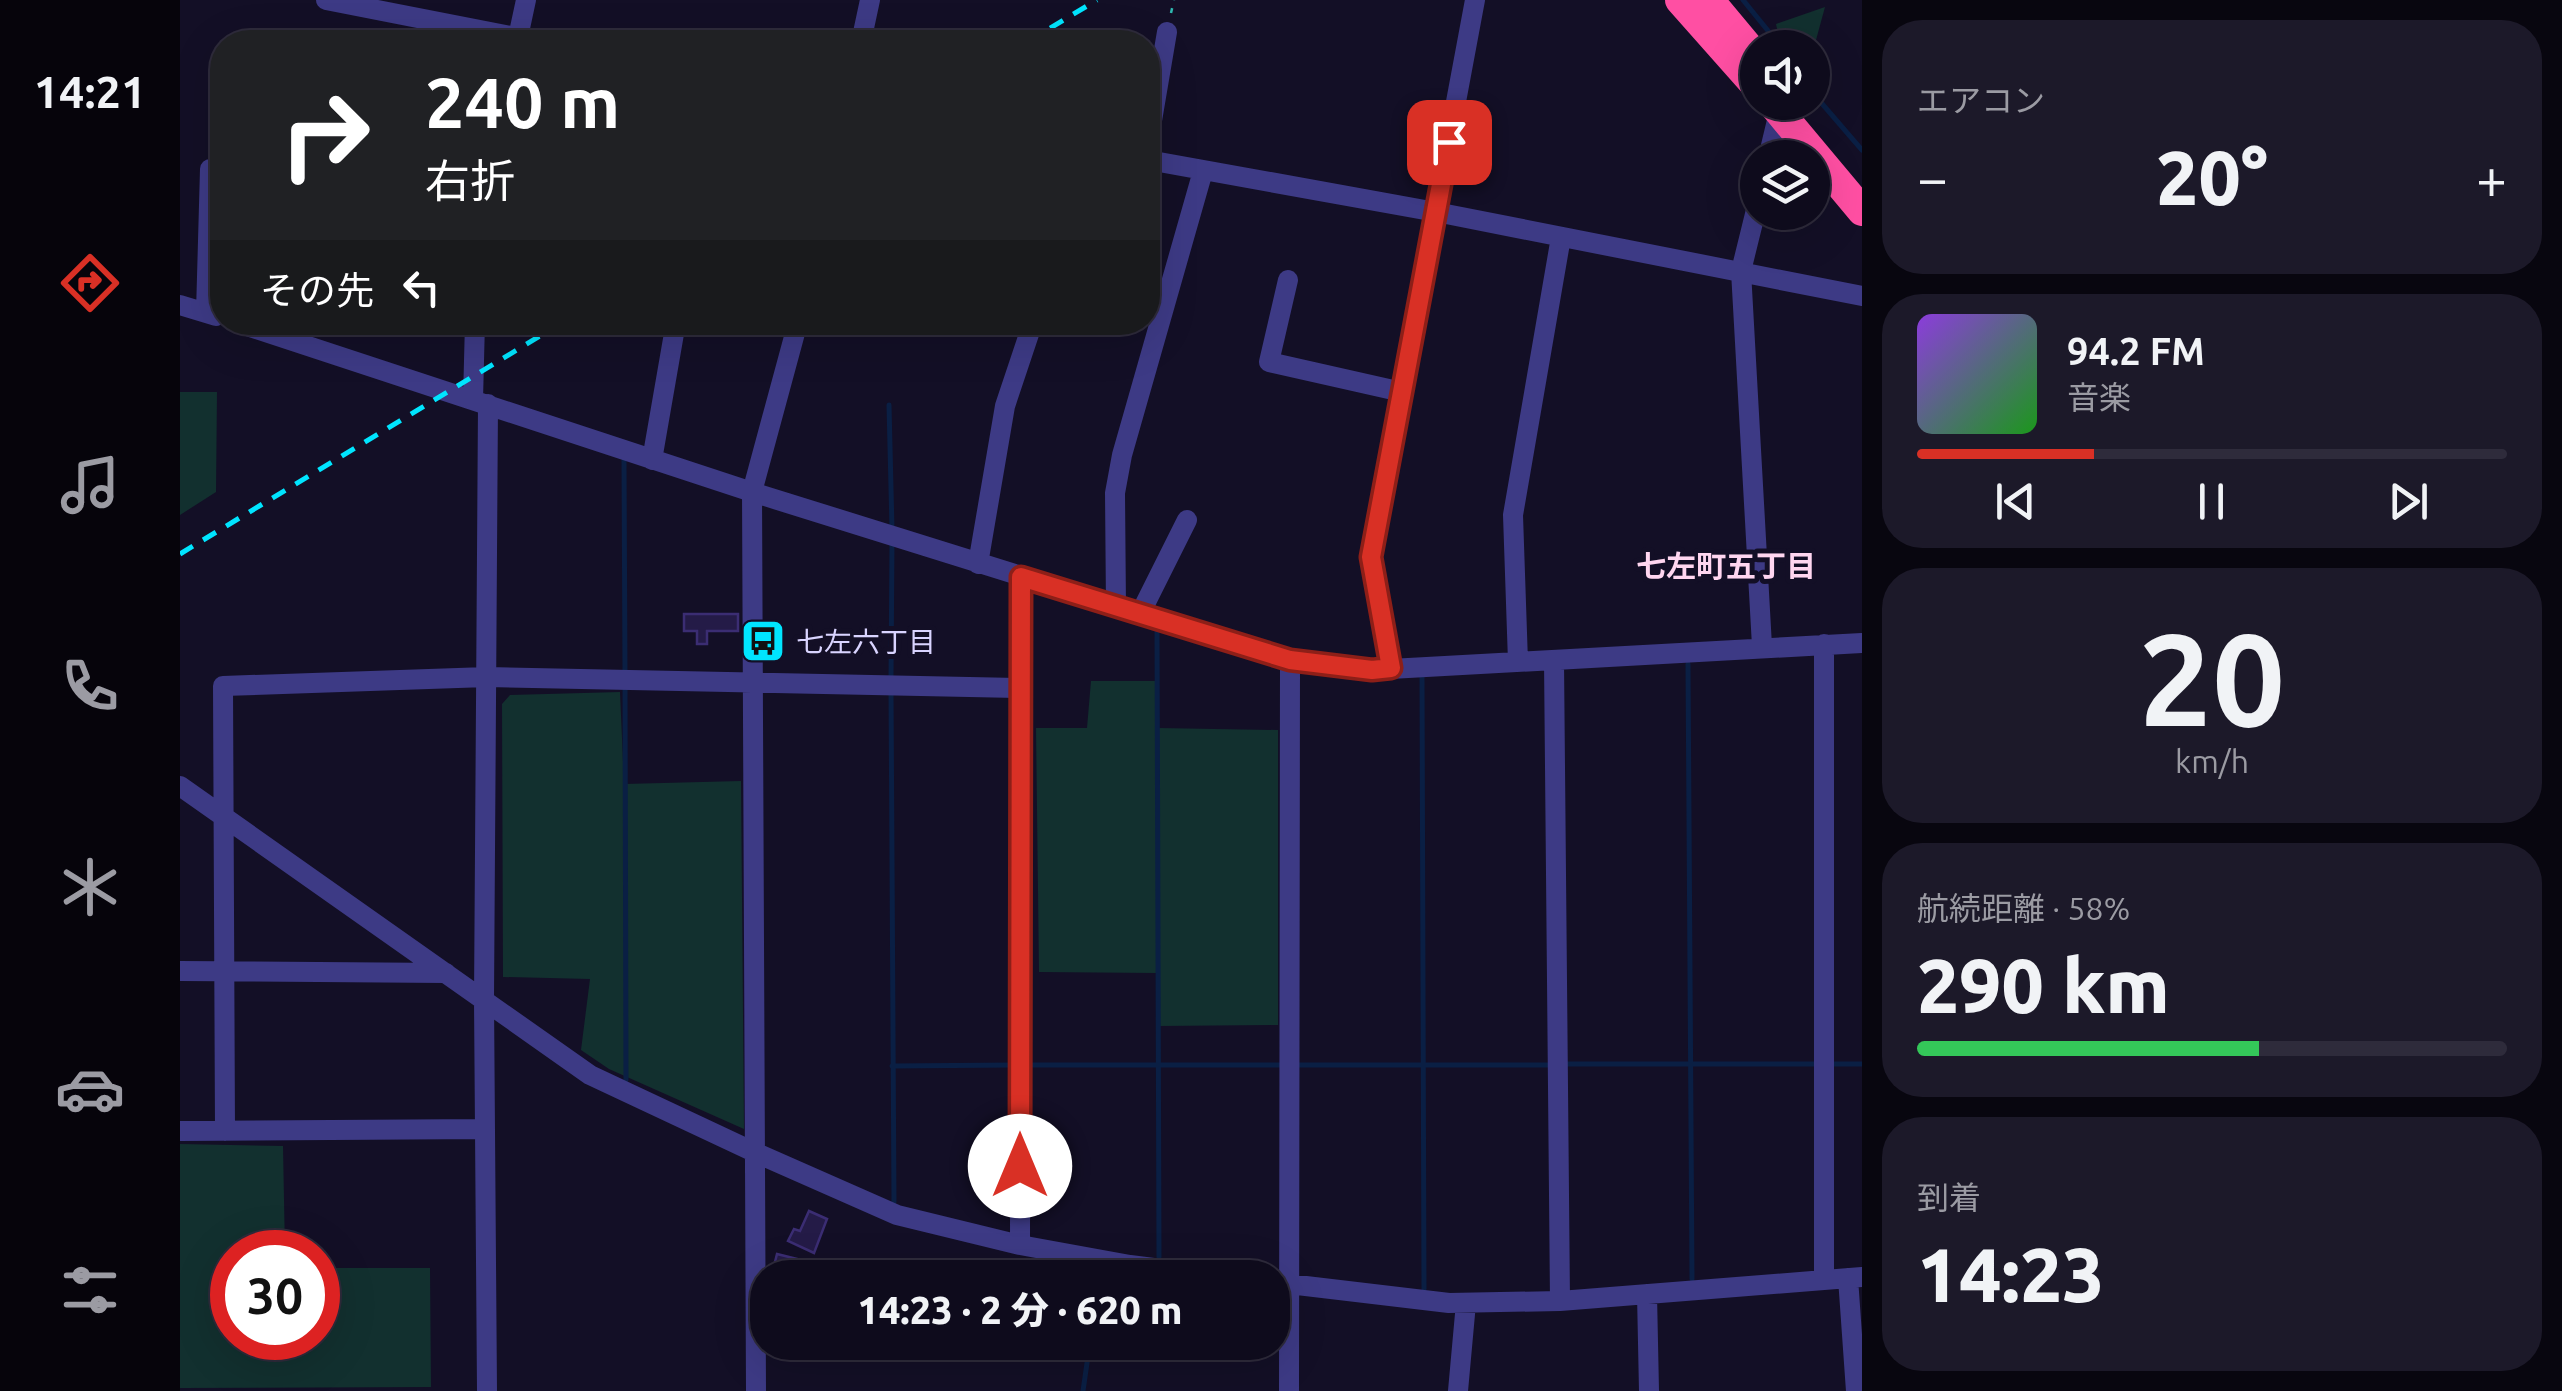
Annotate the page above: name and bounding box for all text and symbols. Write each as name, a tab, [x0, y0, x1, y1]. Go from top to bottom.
map controls	[1740, 30, 1830, 230]
button: sound	[1740, 30, 1830, 120]
text: 240 m	[425, 63, 620, 141]
text: 14:21	[34, 66, 146, 117]
icon: right	[260, 70, 390, 200]
text: エアコン	[1917, 82, 2045, 118]
pin	[1407, 100, 1492, 185]
icon: arrive	[1422, 115, 1477, 170]
text: 20°	[2156, 135, 2268, 219]
button: layers	[1740, 140, 1830, 230]
text: −	[1917, 147, 1948, 208]
text: +	[2476, 147, 2507, 208]
text: 右折	[425, 155, 515, 206]
icon: directions	[55, 248, 125, 318]
icon: left	[394, 260, 449, 315]
text: その先	[260, 269, 374, 311]
text: 94.2 FM	[2067, 330, 2205, 372]
text: 音楽	[2067, 379, 2131, 415]
icon: music	[55, 450, 125, 520]
icon: previous	[1988, 474, 2043, 529]
icon: pause	[2184, 474, 2239, 529]
icon: next	[2381, 474, 2436, 529]
district label: 七左町五丁目	[1636, 549, 1816, 583]
text: 20	[2139, 605, 2285, 751]
bus stop icon: 七左六丁目	[740, 618, 786, 664]
place label: 七左六丁目	[796, 626, 936, 657]
icon: phone	[55, 651, 125, 721]
text: km/h	[2175, 743, 2249, 779]
icon: climate	[55, 852, 125, 922]
text: 航続距離 · 58%	[1917, 890, 2131, 926]
text: 290 km	[1917, 943, 2170, 1027]
icon: car	[55, 1054, 125, 1124]
position arrow	[968, 1114, 1072, 1218]
text: 到着	[1917, 1179, 1981, 1215]
speed limit sign: 30	[210, 1230, 340, 1360]
text: 14:23	[1917, 1232, 2105, 1316]
icon: filters	[55, 1255, 125, 1325]
text: 14:23 · 2 分 · 620 m	[858, 1289, 1182, 1331]

